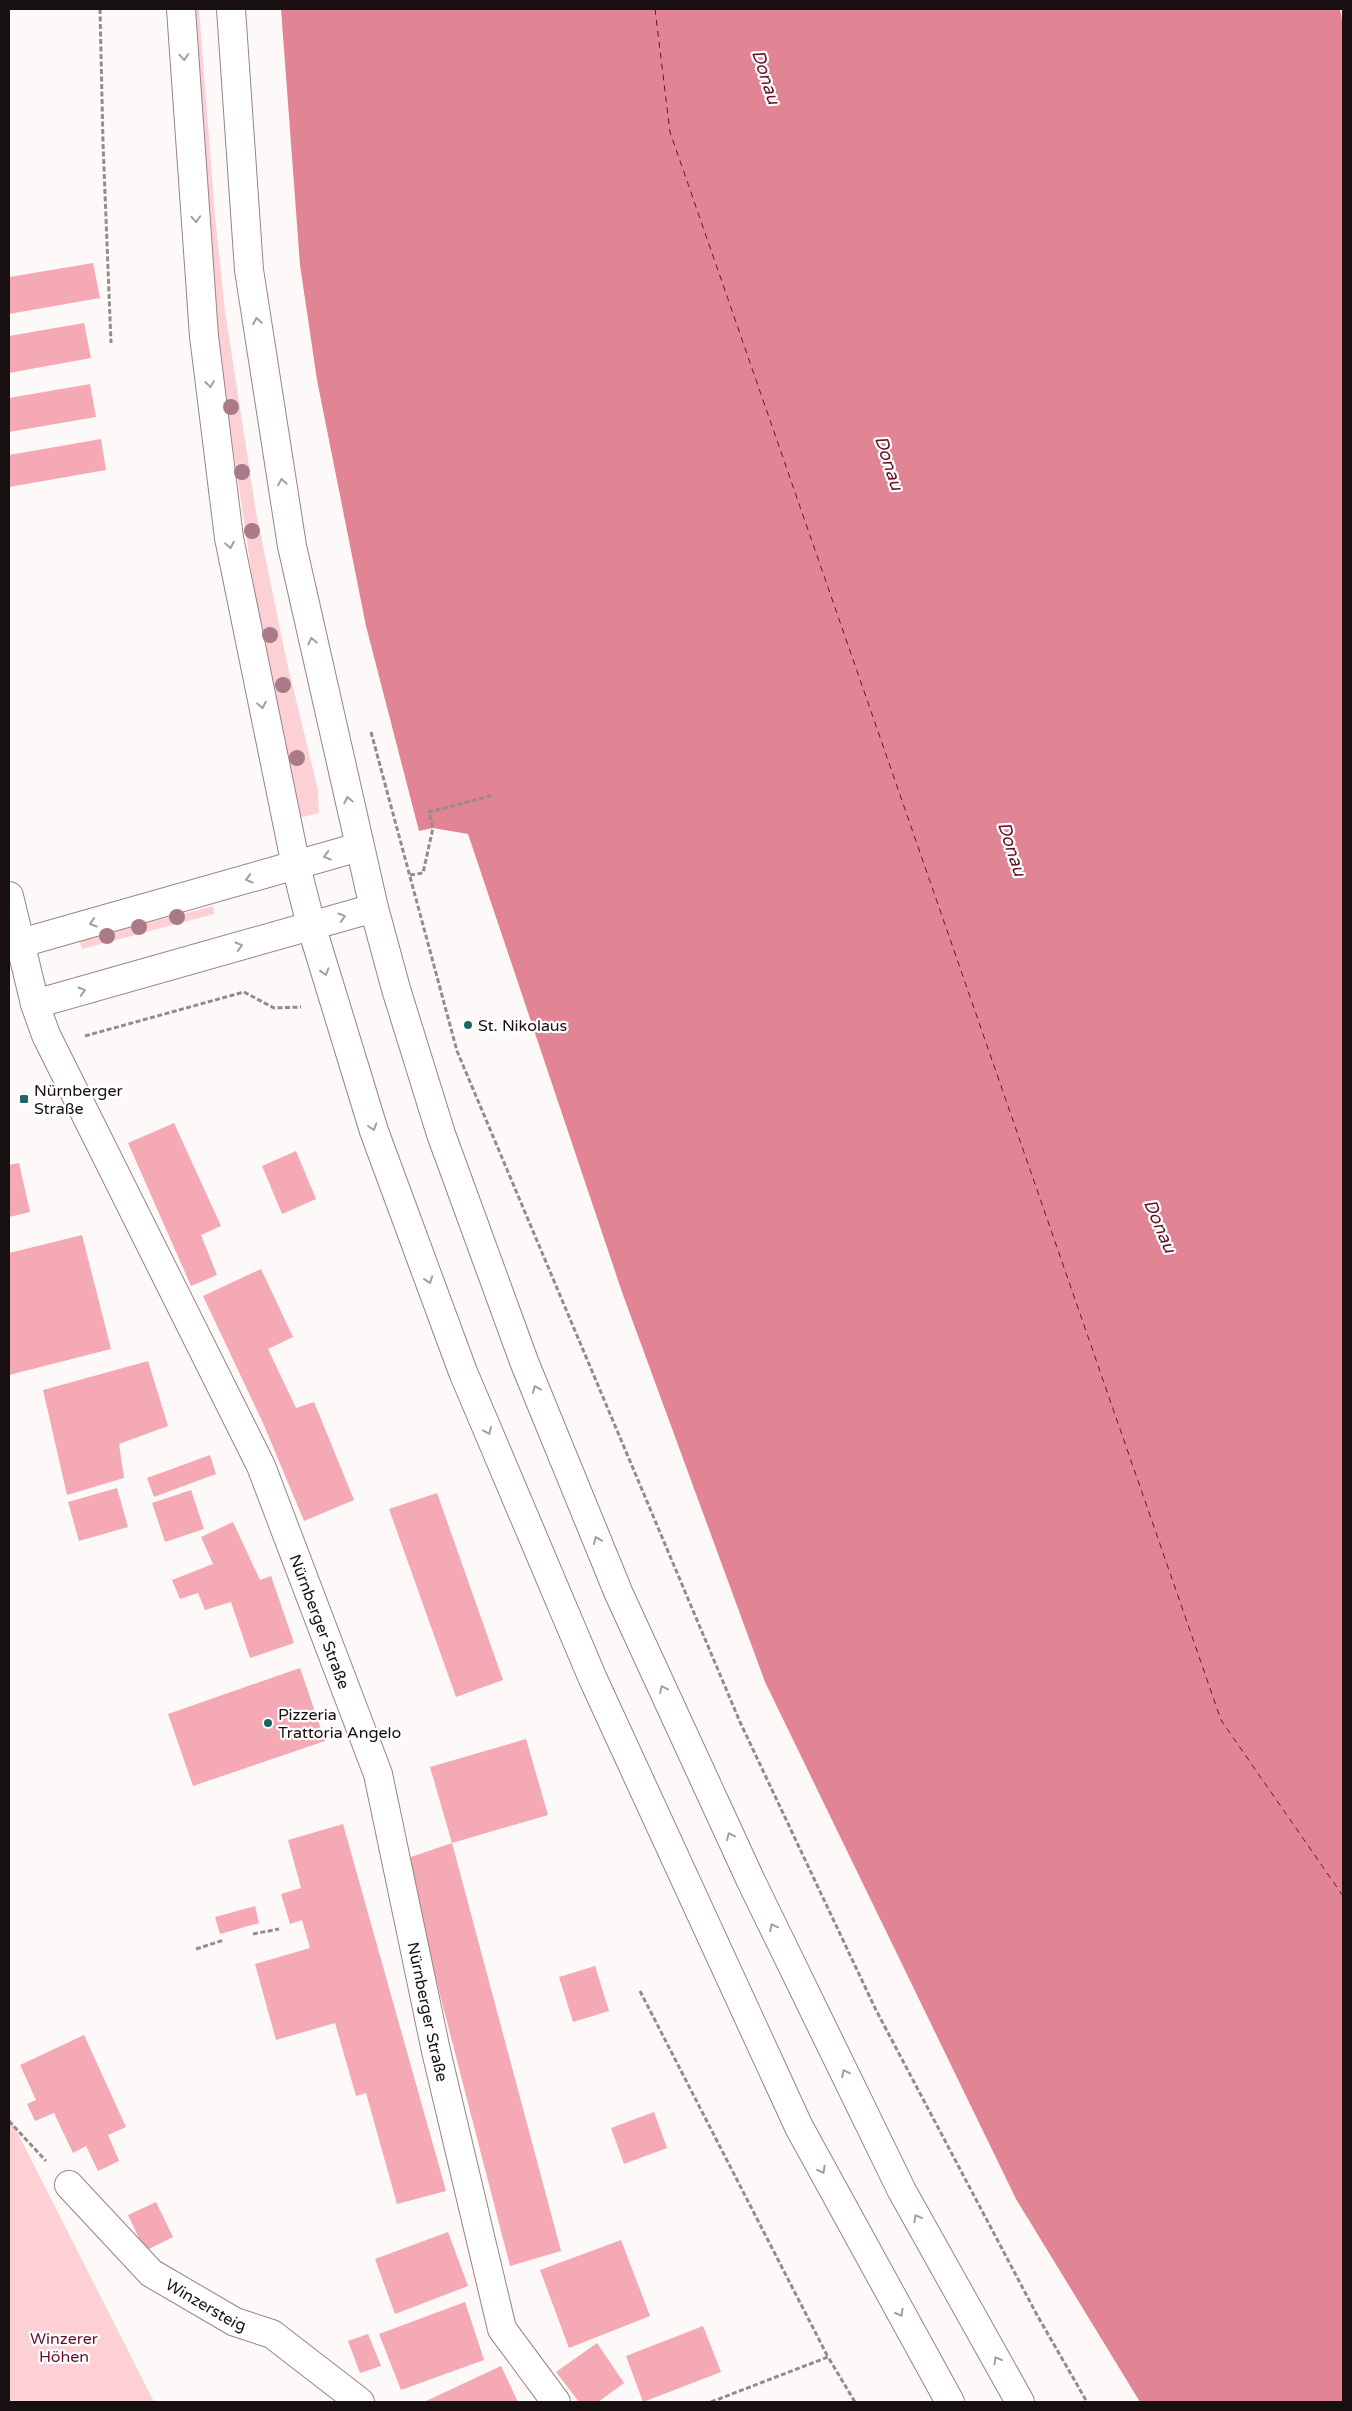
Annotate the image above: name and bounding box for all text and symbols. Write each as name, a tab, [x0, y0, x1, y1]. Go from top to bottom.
water label: Donau	[747, 47, 785, 108]
one-way arrow	[178, 54, 189, 62]
one-way arrow	[190, 216, 201, 224]
one-way arrow	[253, 317, 263, 325]
one-way arrow	[204, 381, 215, 389]
water label: Donau	[870, 433, 908, 494]
one-way arrow	[278, 477, 288, 486]
one-way arrow	[225, 541, 235, 550]
one-way arrow	[308, 637, 318, 646]
one-way arrow	[256, 700, 266, 709]
one-way arrow	[343, 795, 354, 804]
water label: Donau	[993, 819, 1031, 880]
one-way arrow	[324, 851, 332, 861]
one-way arrow	[245, 873, 254, 884]
one-way arrow	[338, 912, 346, 922]
one-way arrow	[89, 917, 97, 927]
one-way arrow	[234, 942, 242, 952]
one-way arrow	[320, 967, 330, 976]
one-way arrow	[78, 986, 86, 996]
place label: St. Nikolaus	[478, 1016, 567, 1036]
marker: St. Nikolaus	[462, 1019, 474, 1031]
place label: Nürnberger Straße	[34, 1081, 123, 1119]
marker: Nürnberger Straße	[18, 1093, 30, 1105]
one-way arrow	[367, 1123, 377, 1131]
water label: Donau	[1139, 1196, 1181, 1257]
one-way arrow	[423, 1275, 433, 1284]
one-way arrow	[532, 1386, 542, 1394]
one-way arrow	[482, 1426, 493, 1435]
one-way arrow	[593, 1536, 604, 1545]
street label: Nürnberger Straße	[285, 1552, 354, 1692]
one-way arrow	[658, 1685, 669, 1694]
place label: Pizzeria Trattoria Angelo	[278, 1705, 401, 1743]
marker: Pizzeria Trattoria Angelo	[262, 1717, 274, 1729]
one-way arrow	[726, 1832, 737, 1841]
one-way arrow	[769, 1923, 779, 1932]
street label: Nürnberger Straße	[402, 1940, 452, 2084]
one-way arrow	[840, 2069, 851, 2078]
one-way arrow	[816, 2165, 826, 2174]
one-way arrow	[914, 2214, 924, 2223]
street label: Winzersteig	[162, 2275, 249, 2336]
one-way arrow	[894, 2307, 904, 2316]
park label: Winzerer Höhen	[30, 2329, 99, 2367]
one-way arrow	[993, 2356, 1003, 2365]

